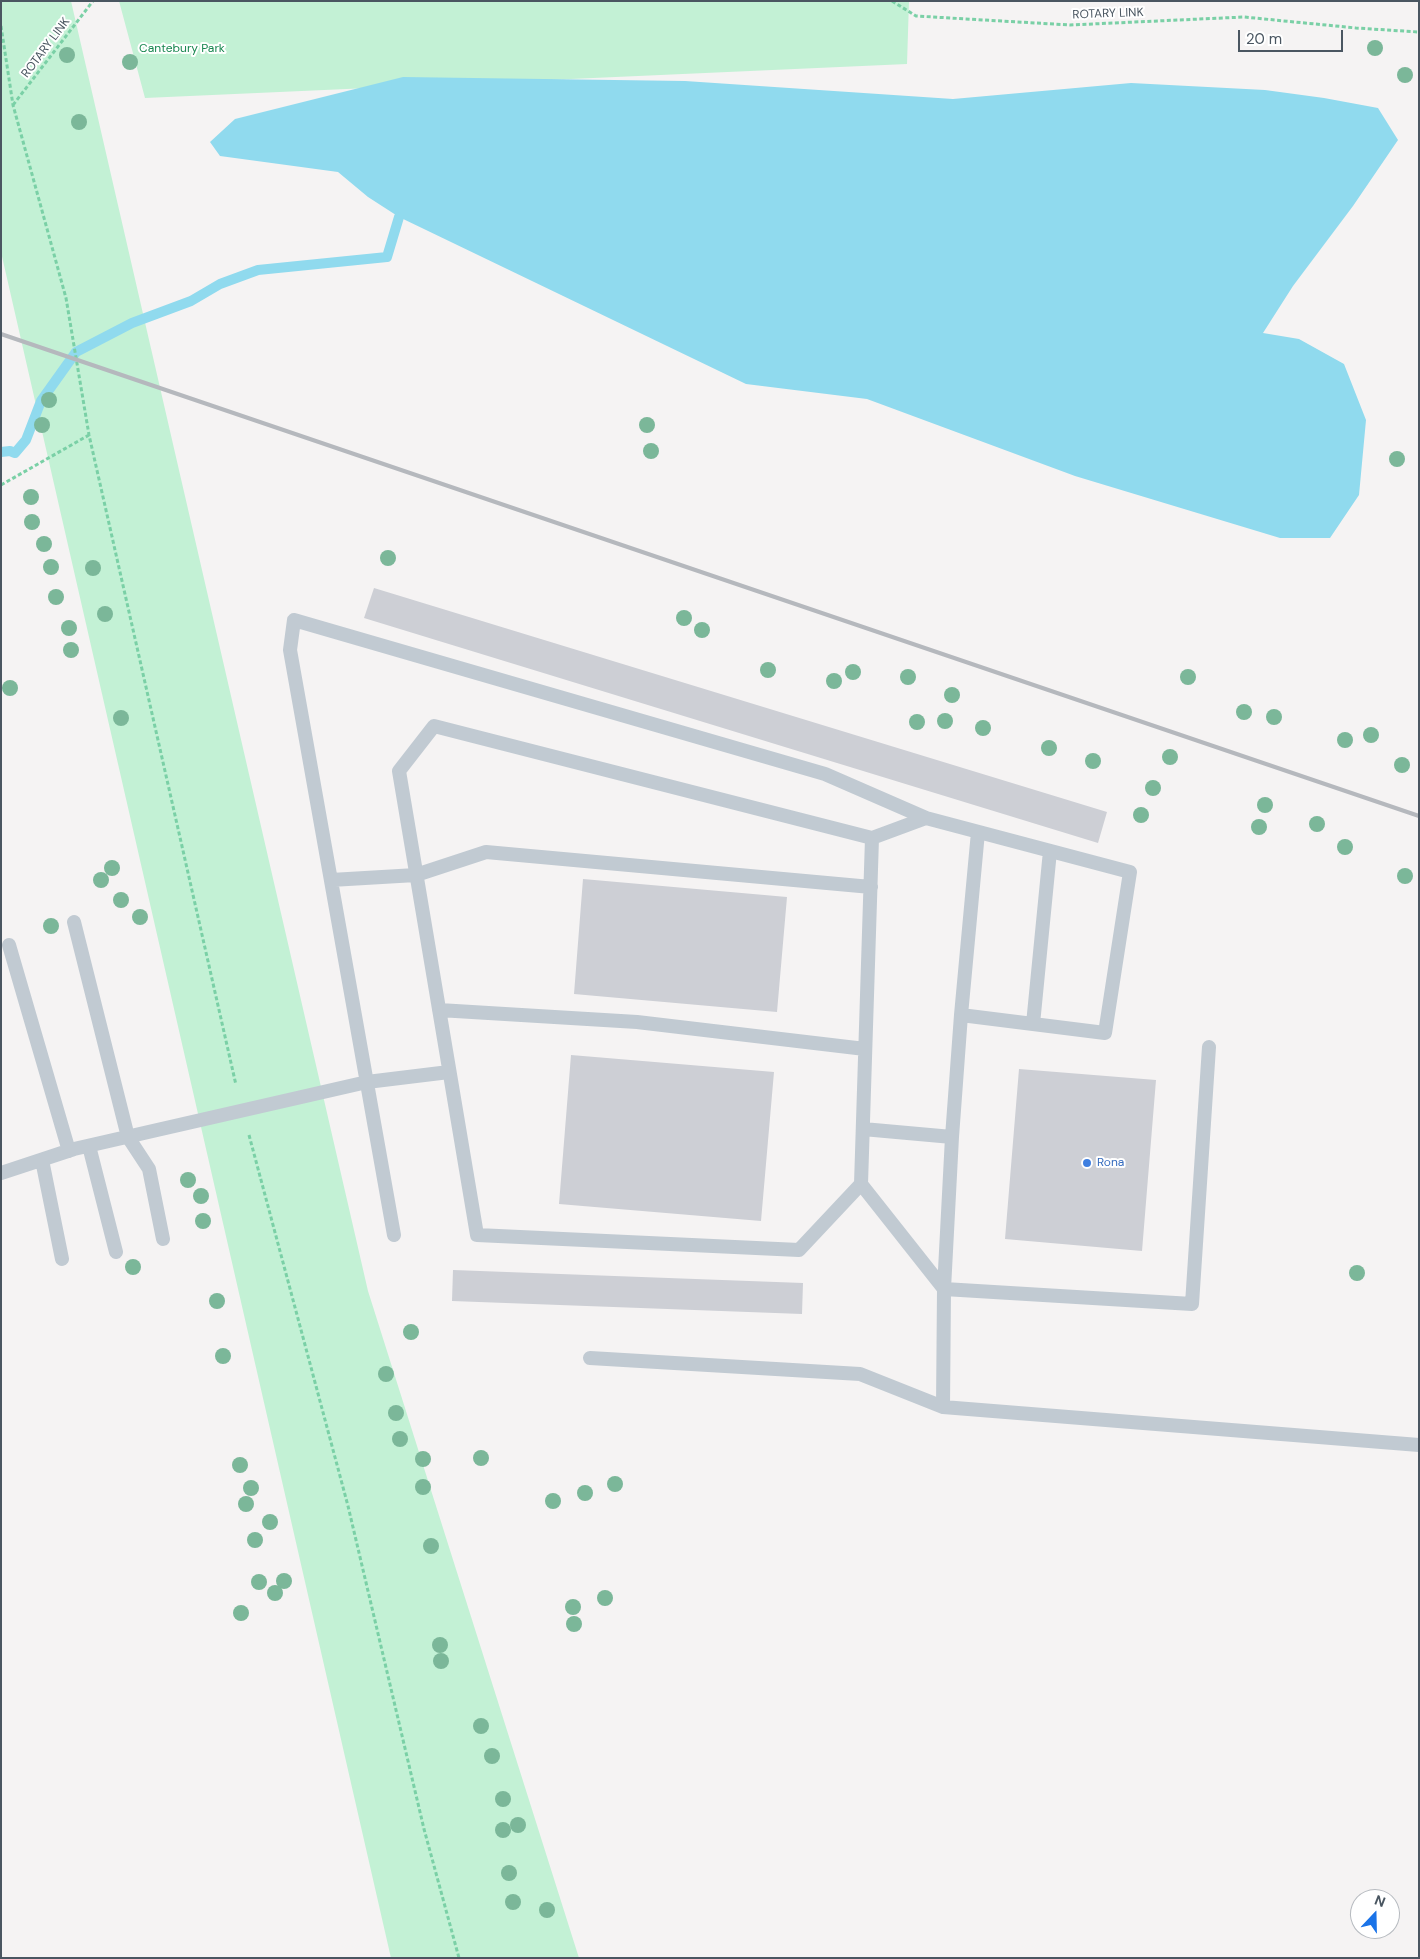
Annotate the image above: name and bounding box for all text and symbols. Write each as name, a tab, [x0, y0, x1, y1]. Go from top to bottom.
street label: ROTARY LINK	[1072, 6, 1144, 22]
street label: ROTARY LINK	[19, 15, 73, 81]
scale bar	[1240, 20, 1345, 52]
text: 20 m	[1246, 29, 1282, 49]
park label: Cantebury Park	[139, 42, 225, 56]
place label: Rona	[1097, 1156, 1124, 1170]
marker: Rona	[1081, 1157, 1093, 1169]
north arrow	[1350, 1889, 1400, 1939]
text: N	[1372, 1891, 1388, 1911]

